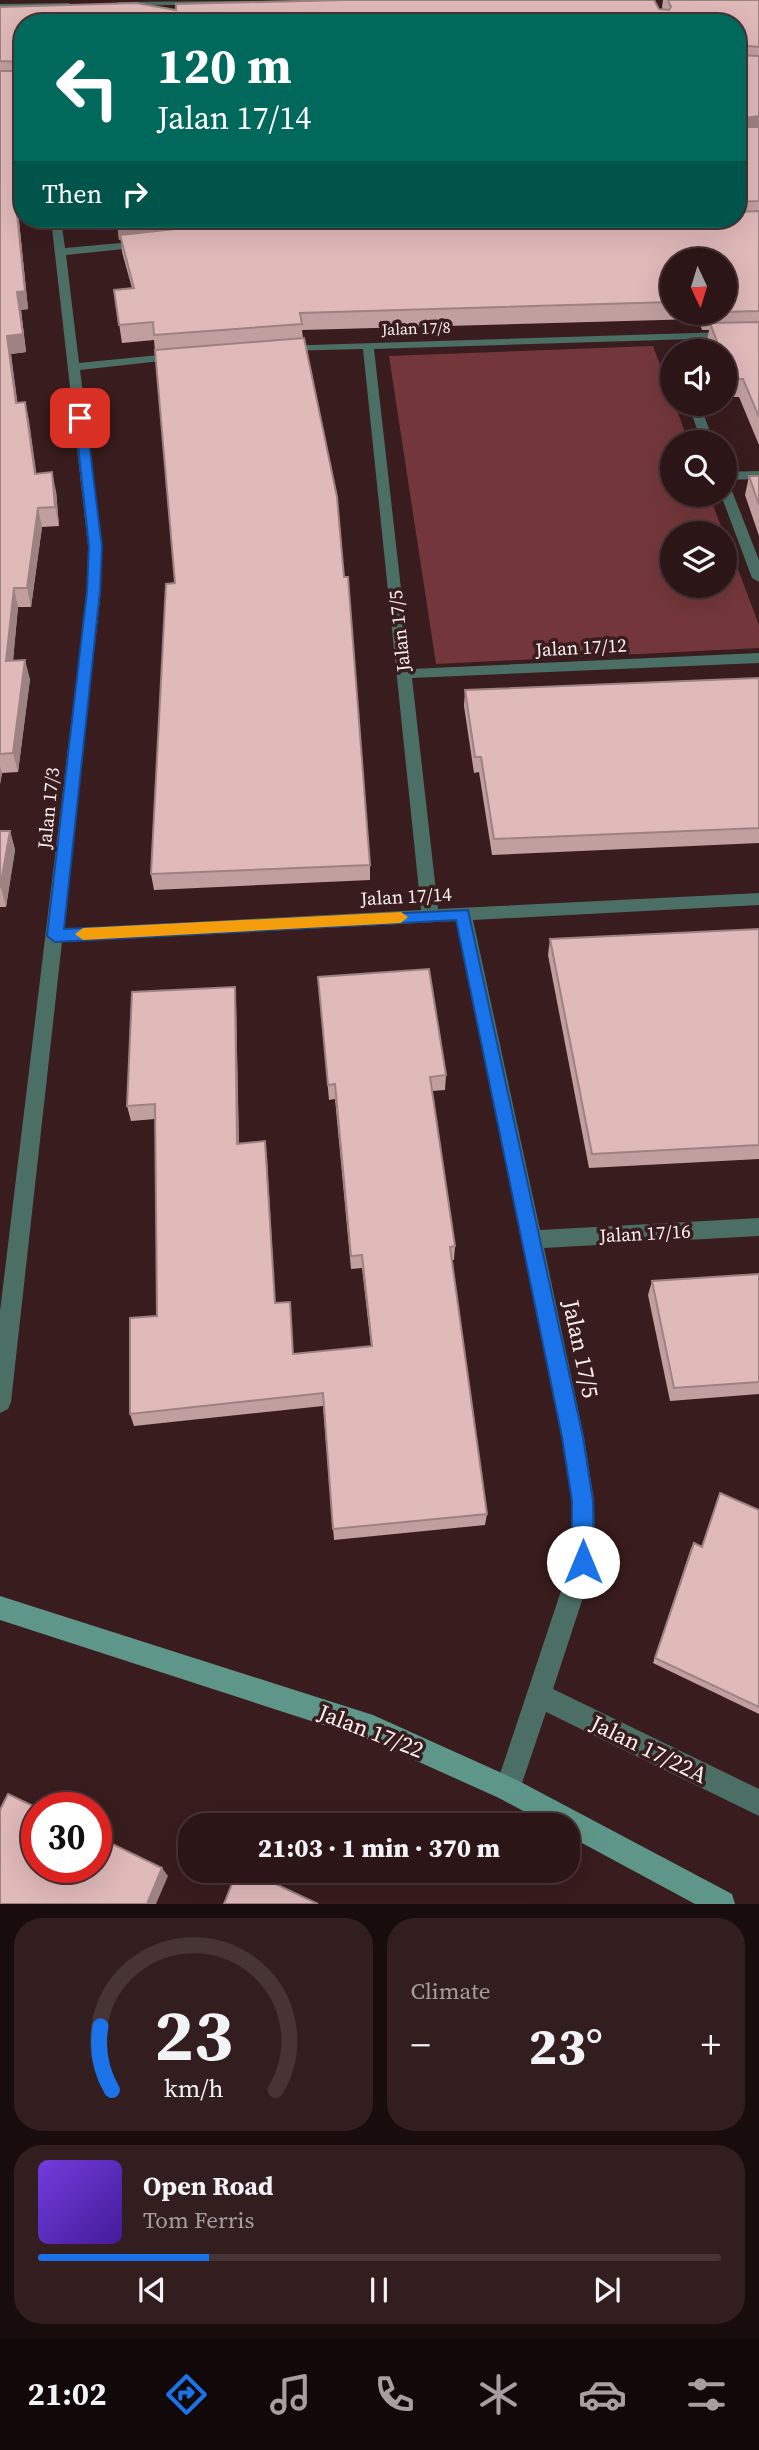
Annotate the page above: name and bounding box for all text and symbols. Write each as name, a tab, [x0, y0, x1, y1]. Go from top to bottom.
text: 120 m	[157, 32, 292, 99]
icon: left	[42, 42, 133, 133]
text: Jalan 17/14	[157, 96, 311, 140]
icon: right	[116, 175, 154, 213]
text: Then	[42, 176, 102, 212]
north arrow	[660, 248, 737, 326]
map controls	[660, 248, 737, 598]
street label: Jalan 17/8	[380, 316, 451, 340]
button: sound	[660, 339, 737, 416]
pin	[50, 388, 110, 448]
icon: arrive	[61, 399, 99, 437]
button: search	[660, 430, 737, 507]
button: layers	[660, 521, 737, 598]
street label: Jalan 17/5	[382, 589, 416, 674]
street label: Jalan 17/12	[534, 632, 627, 662]
street label: Jalan 17/3	[31, 766, 65, 851]
street label: Jalan 17/14	[359, 881, 453, 911]
street label: Jalan 17/16	[598, 1218, 691, 1248]
street label: Jalan 17/5	[555, 1296, 607, 1401]
position arrow	[546, 1525, 620, 1599]
street label: Jalan 17/22	[313, 1696, 428, 1766]
street label: Jalan 17/22A	[584, 1707, 713, 1791]
speed limit sign: 30	[21, 1792, 112, 1883]
text: 21:03 · 1 min · 370 m	[258, 1830, 500, 1866]
text: Climate	[411, 1975, 490, 2007]
text: 23	[154, 1986, 233, 2085]
text: 23°	[529, 2010, 603, 2081]
text: −	[411, 2019, 431, 2071]
text: +	[701, 2019, 721, 2071]
text: km/h	[163, 2071, 223, 2105]
text: Open Road	[143, 2168, 274, 2204]
text: Tom Ferris	[143, 2204, 254, 2236]
icon: previous	[133, 2271, 171, 2309]
icon: pause	[360, 2271, 398, 2309]
icon: next	[588, 2271, 626, 2309]
icon: directions	[162, 2370, 211, 2419]
icon: music	[266, 2370, 315, 2419]
icon: phone	[370, 2370, 419, 2419]
icon: climate	[474, 2370, 523, 2419]
icon: car	[578, 2370, 627, 2419]
icon: filters	[682, 2370, 731, 2419]
text: 21:02	[28, 2372, 107, 2416]

